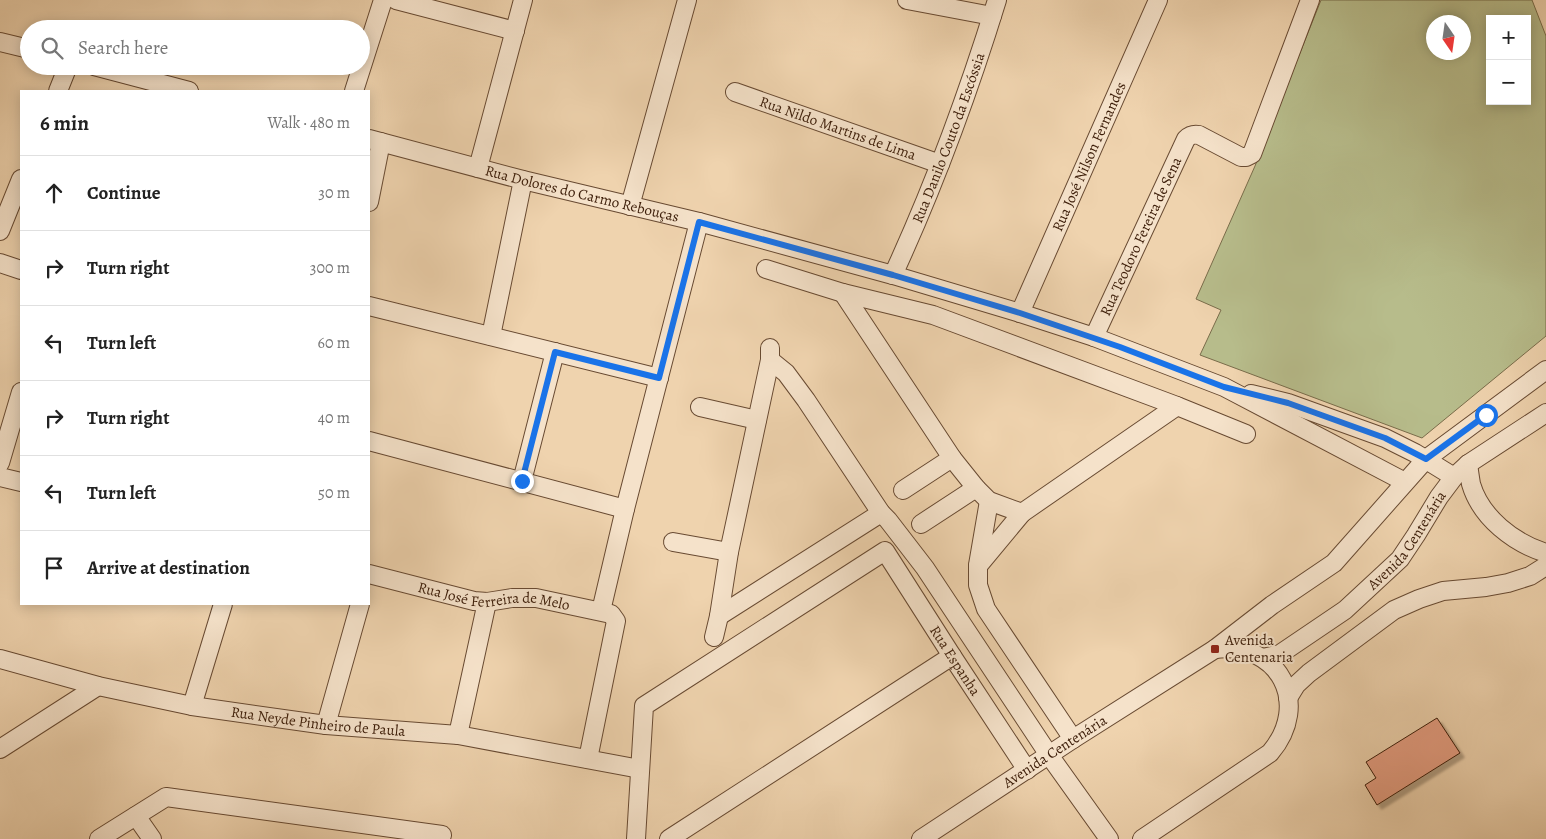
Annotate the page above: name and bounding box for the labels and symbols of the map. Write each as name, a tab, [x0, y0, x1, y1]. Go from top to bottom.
north arrow	[1426, 15, 1471, 60]
street label: Rua Danilo Couto da Escóssia	[907, 50, 989, 226]
street label: Rua José Nilson Fernandes	[1047, 79, 1131, 234]
street label: Rua Nildo Martins de Lima	[757, 91, 919, 165]
street label: Rua Teodoro Fereira de Sena	[1095, 154, 1186, 319]
street label: Rua Dolores do Carmo Rebouças	[483, 160, 681, 227]
route start	[1475, 404, 1498, 427]
route end	[511, 470, 534, 493]
street label: Avenida Centenária	[1362, 486, 1451, 595]
street label: Rua José Ferreira de Melo	[416, 577, 572, 615]
street label: Rua Espanha	[925, 622, 985, 700]
place label: Avenida Centenaria	[1224, 630, 1293, 667]
marker: Avenida Centenaria	[1209, 643, 1221, 655]
street label: Rua Neyde Pinheiro de Paula	[230, 702, 406, 741]
street label: Avenida Centenária	[998, 710, 1111, 793]

